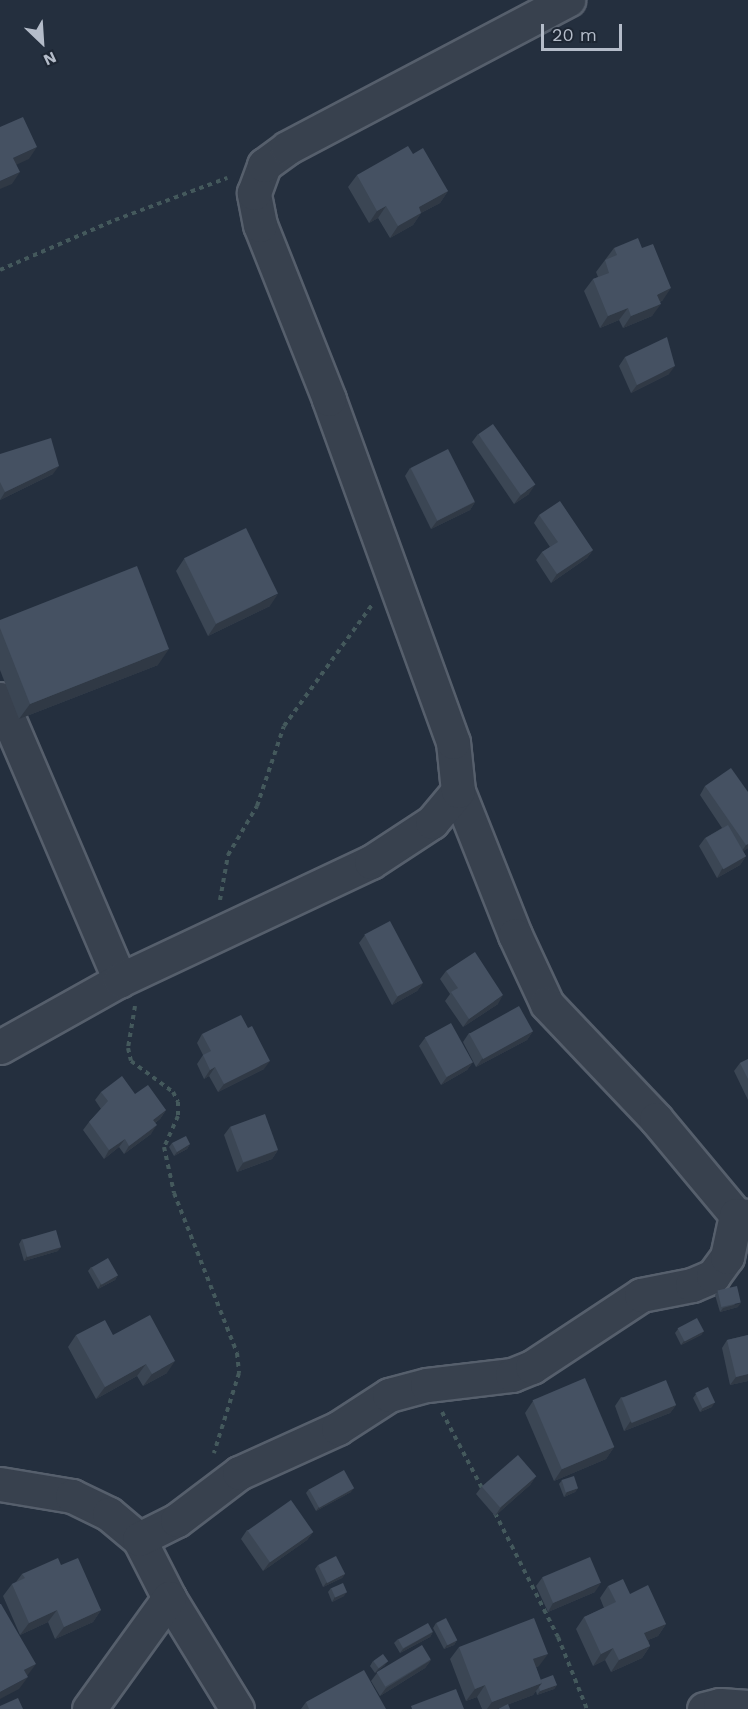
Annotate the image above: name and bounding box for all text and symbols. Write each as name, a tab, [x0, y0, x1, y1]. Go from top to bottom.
north arrow	[12, 12, 72, 72]
scale bar	[544, 12, 625, 50]
text: 20 m	[552, 24, 597, 45]
text: N	[40, 48, 59, 70]

